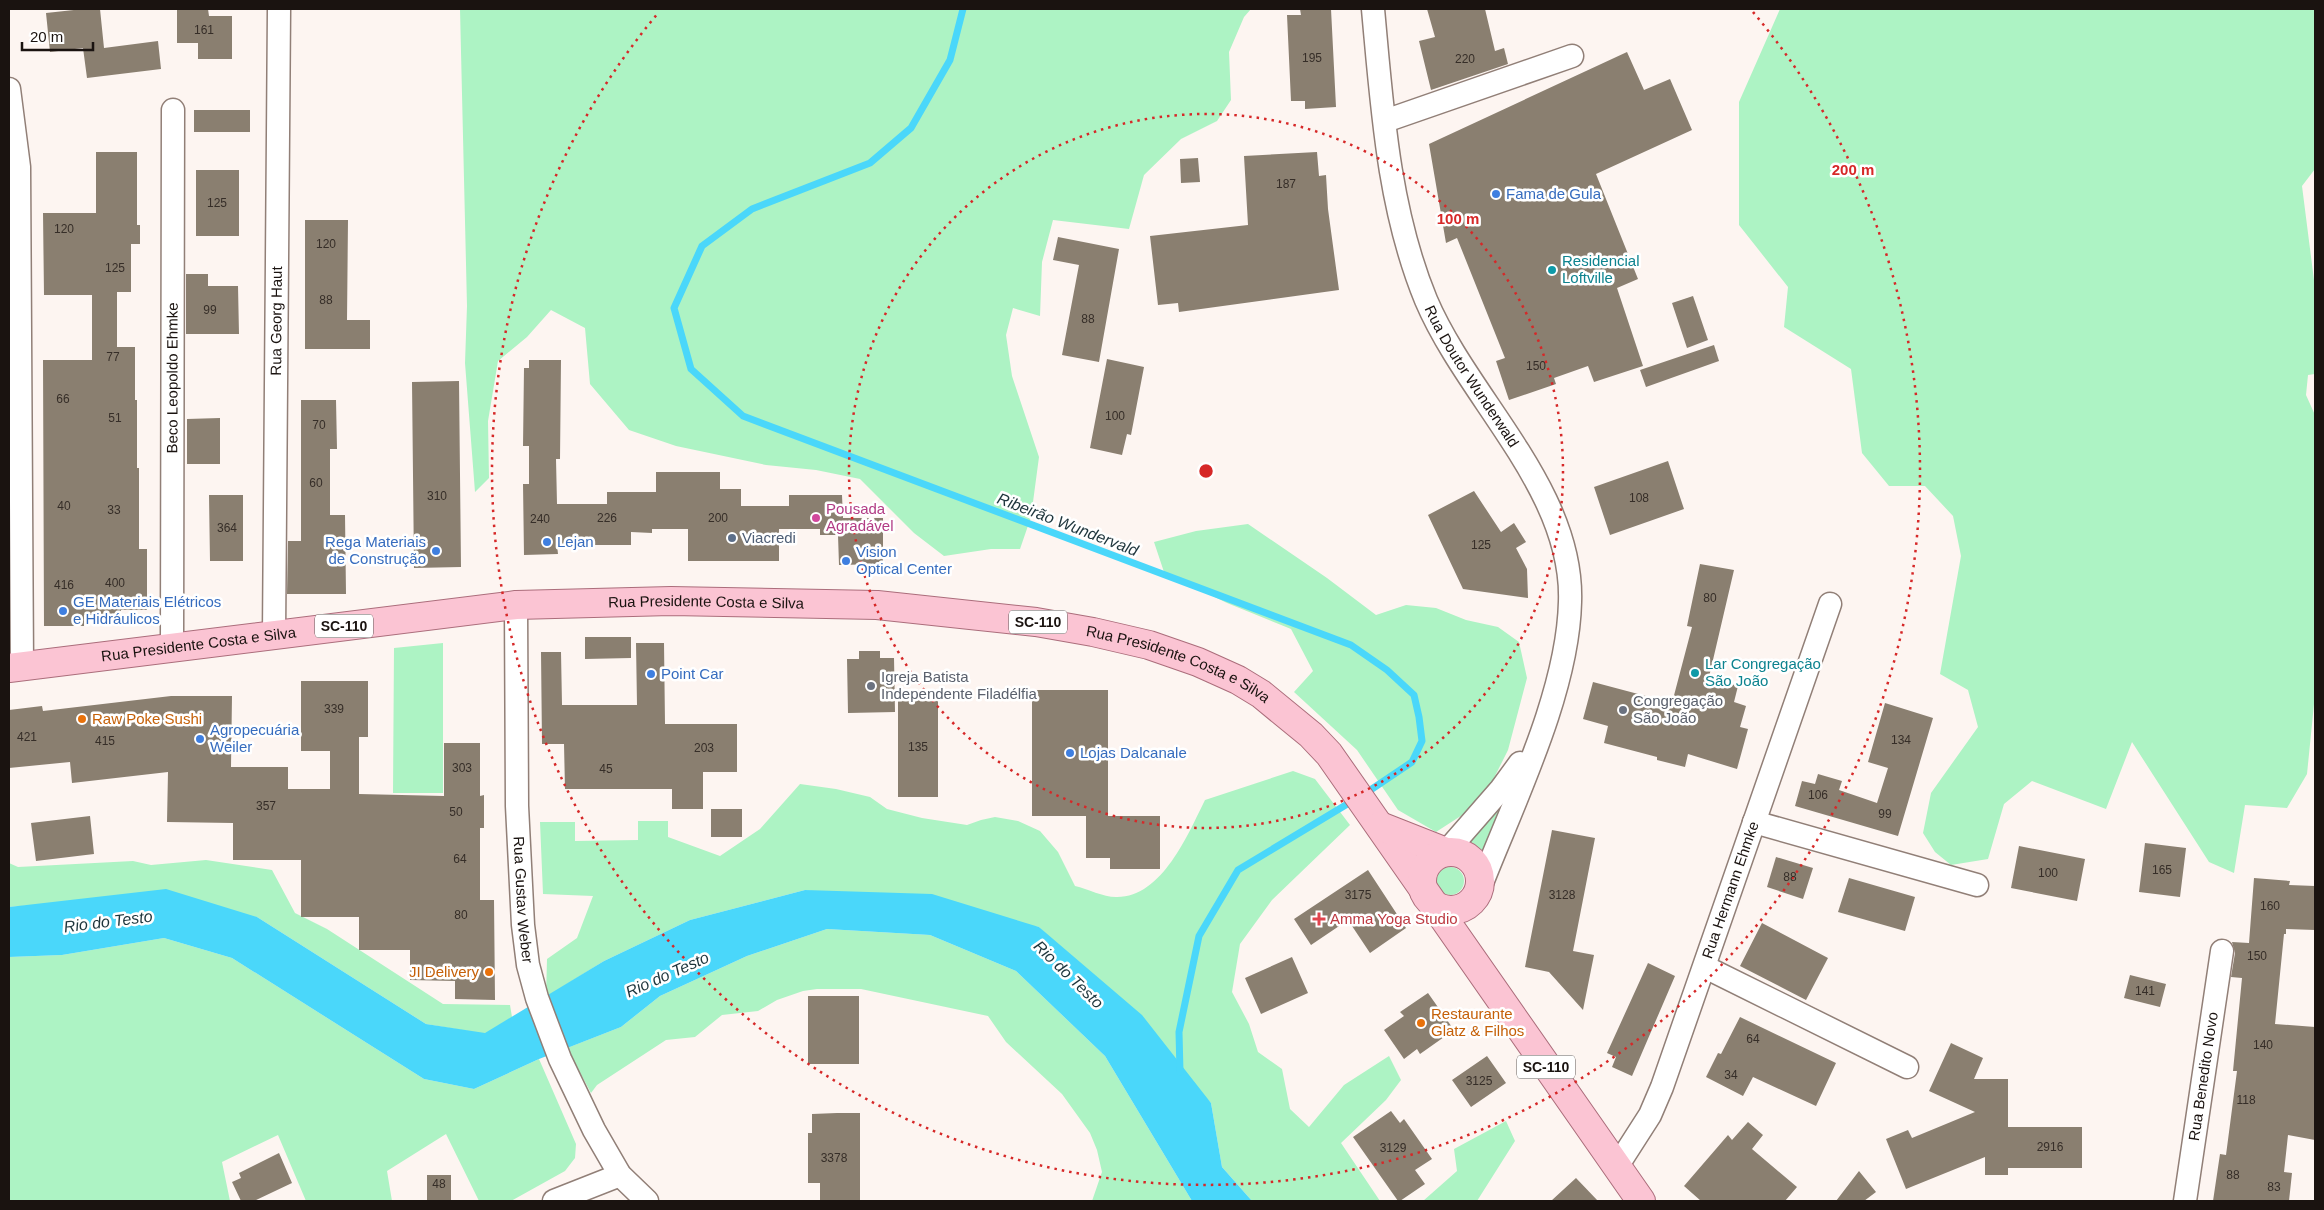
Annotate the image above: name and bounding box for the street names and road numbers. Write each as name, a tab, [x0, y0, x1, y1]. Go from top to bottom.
street label: Rua Georg Haut	[267, 265, 285, 376]
street label: Beco Leopoldo Ehmke	[163, 302, 181, 454]
street label: Rua Doutor Wunderwald	[1422, 303, 1523, 450]
street label: Rua Presidente Costa e Silva	[608, 592, 805, 612]
road number: SC-110	[1009, 610, 1067, 634]
road number: SC-110	[315, 614, 373, 638]
street label: Rua Presidente Costa e Silva	[1085, 622, 1274, 706]
street label: Rua Presidente Costa e Silva	[100, 623, 297, 664]
street label: Rua Hermann Ehmke	[1698, 819, 1762, 961]
street label: Rua Gustav Weber	[511, 836, 537, 964]
street label: Rua Benedito Novo	[2185, 1011, 2221, 1142]
road number: SC-110	[1517, 1056, 1575, 1078]

